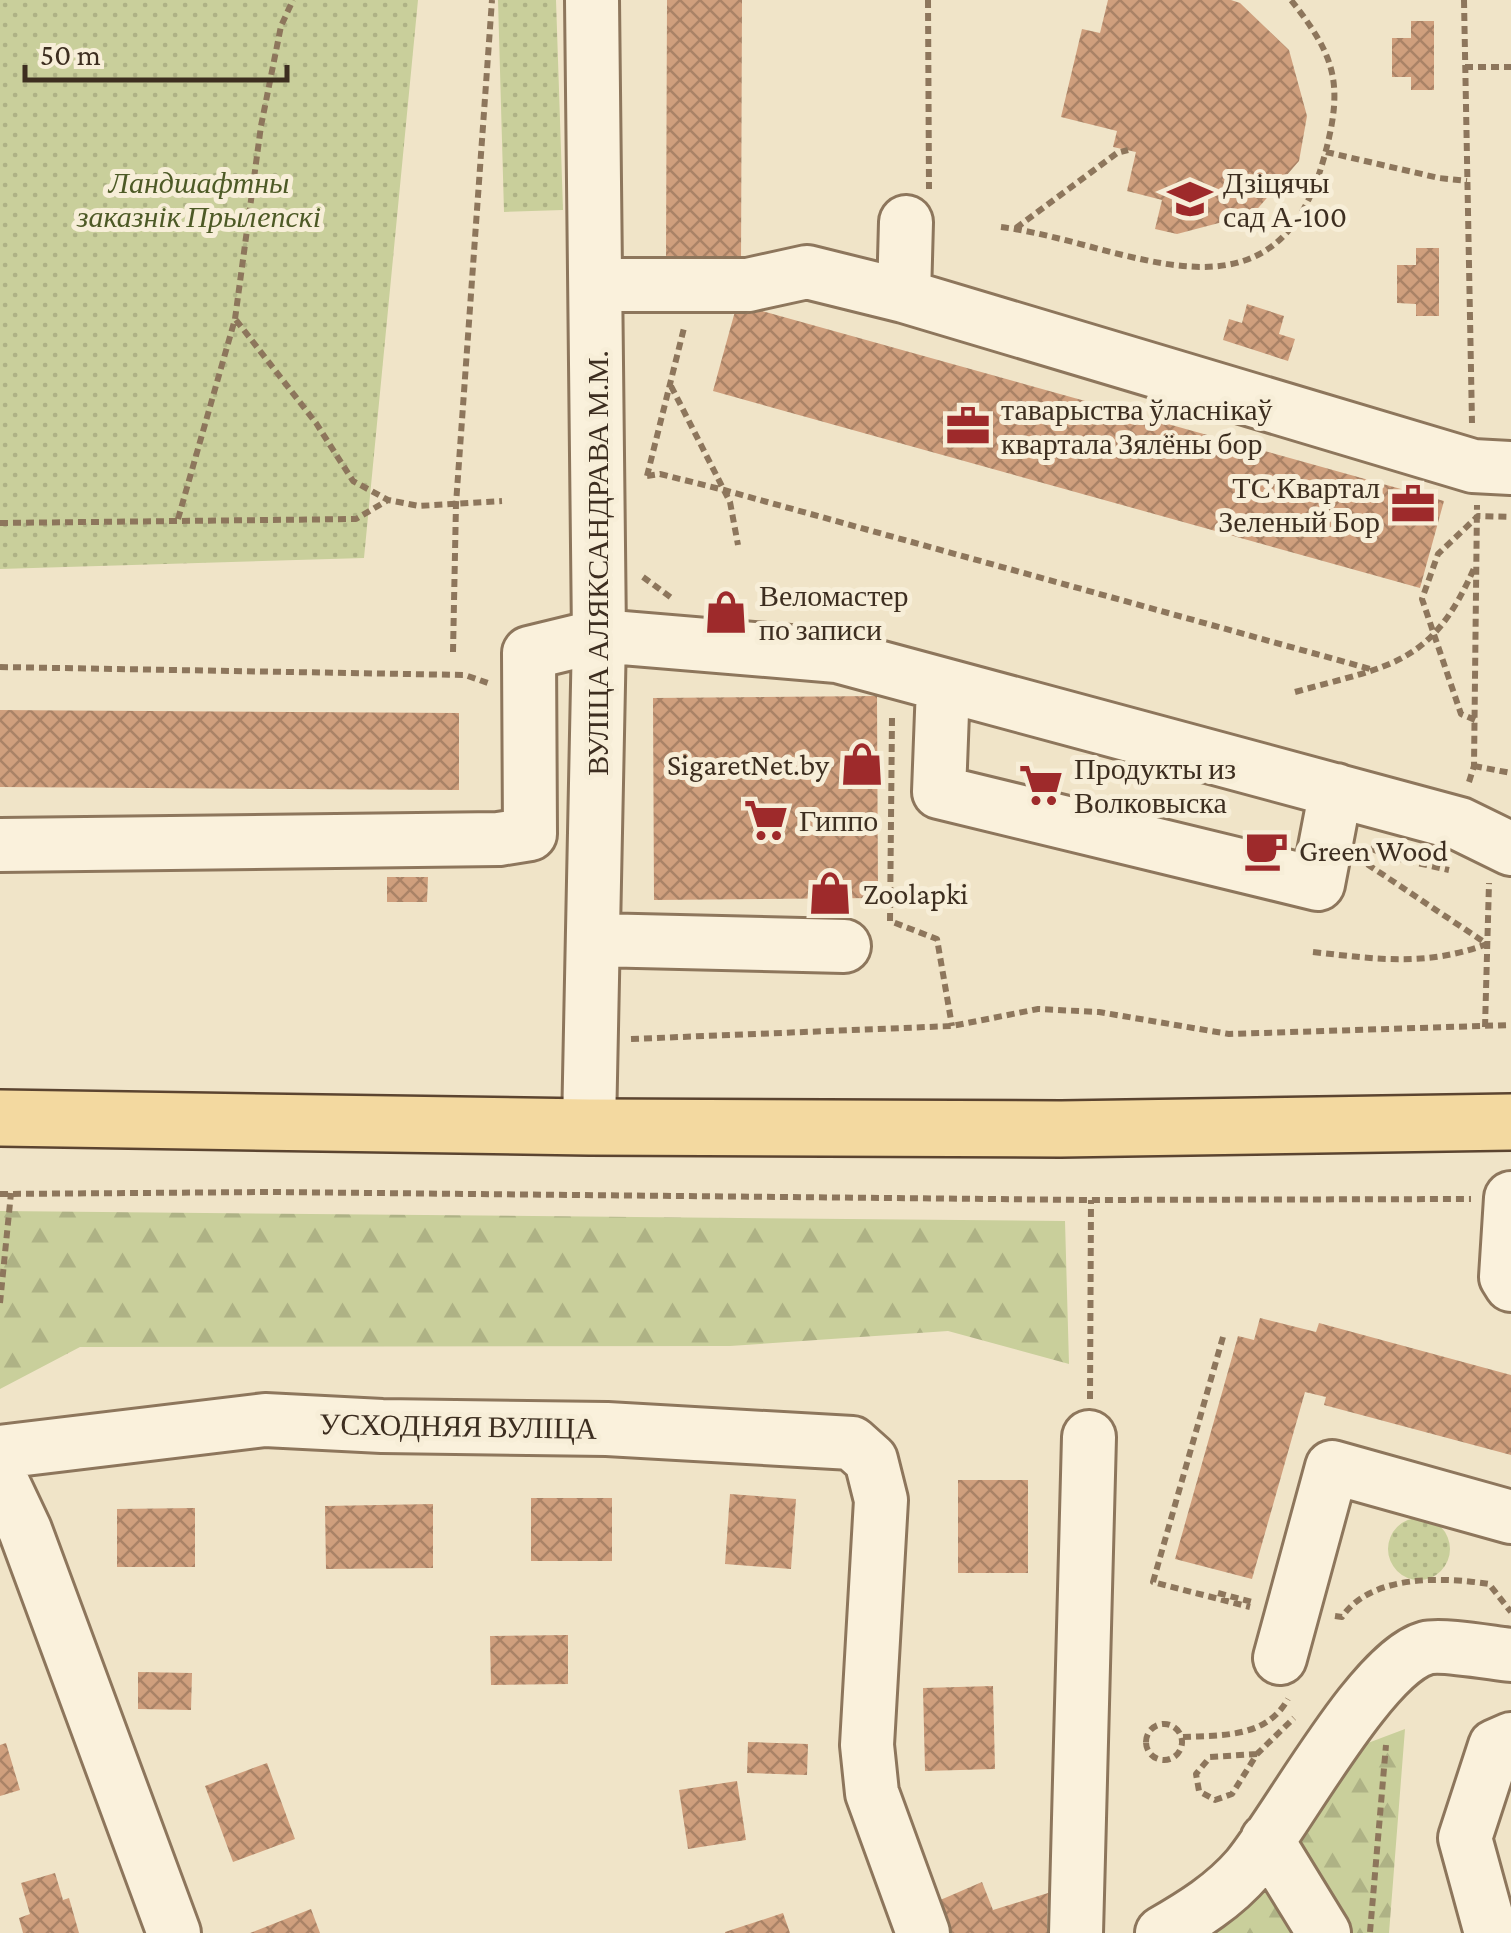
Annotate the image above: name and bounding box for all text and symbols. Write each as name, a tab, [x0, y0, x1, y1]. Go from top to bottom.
scale bar	[25, 20, 288, 82]
text: 50 m	[40, 38, 101, 71]
park label: Ландшафтны заказнік Прылепскі	[76, 166, 321, 233]
place label: Дзіцячы сад А-100	[1223, 166, 1347, 233]
school or university icon: Дзіцячы сад А-100	[1166, 175, 1214, 223]
street label: ВУЛІЦА АЛЯКСАНДРАВА М.М.	[581, 350, 614, 776]
place label: таварыства ўласнікаў квартала Зялёны бор	[1001, 393, 1273, 460]
office icon: таварыства ўласнікаў квартала Зялёны бор	[944, 402, 992, 450]
place label: ТС Квартал Зеленый Бор	[1218, 471, 1380, 538]
office icon: ТС Квартал Зеленый Бор	[1389, 480, 1437, 528]
place label: Веломастер по записи	[759, 579, 909, 646]
shop icon: Веломастер по записи	[702, 588, 750, 636]
shop icon: SigaretNet.by	[838, 740, 886, 788]
place label: SigaretNet.by	[667, 748, 829, 782]
place label: Продукты из Волковыска	[1074, 752, 1236, 819]
supermarket icon: Продукты из Волковыска	[1017, 761, 1065, 809]
supermarket icon: Гиппо	[742, 796, 790, 844]
place label: Гиппо	[799, 804, 878, 837]
cafe icon: Green Wood	[1242, 826, 1290, 874]
place label: Green Wood	[1299, 834, 1448, 867]
shop icon: Zoolapki	[806, 869, 854, 917]
place label: Zoolapki	[863, 877, 968, 911]
street label: УСХОДНЯЯ ВУЛІЦА	[319, 1407, 597, 1445]

